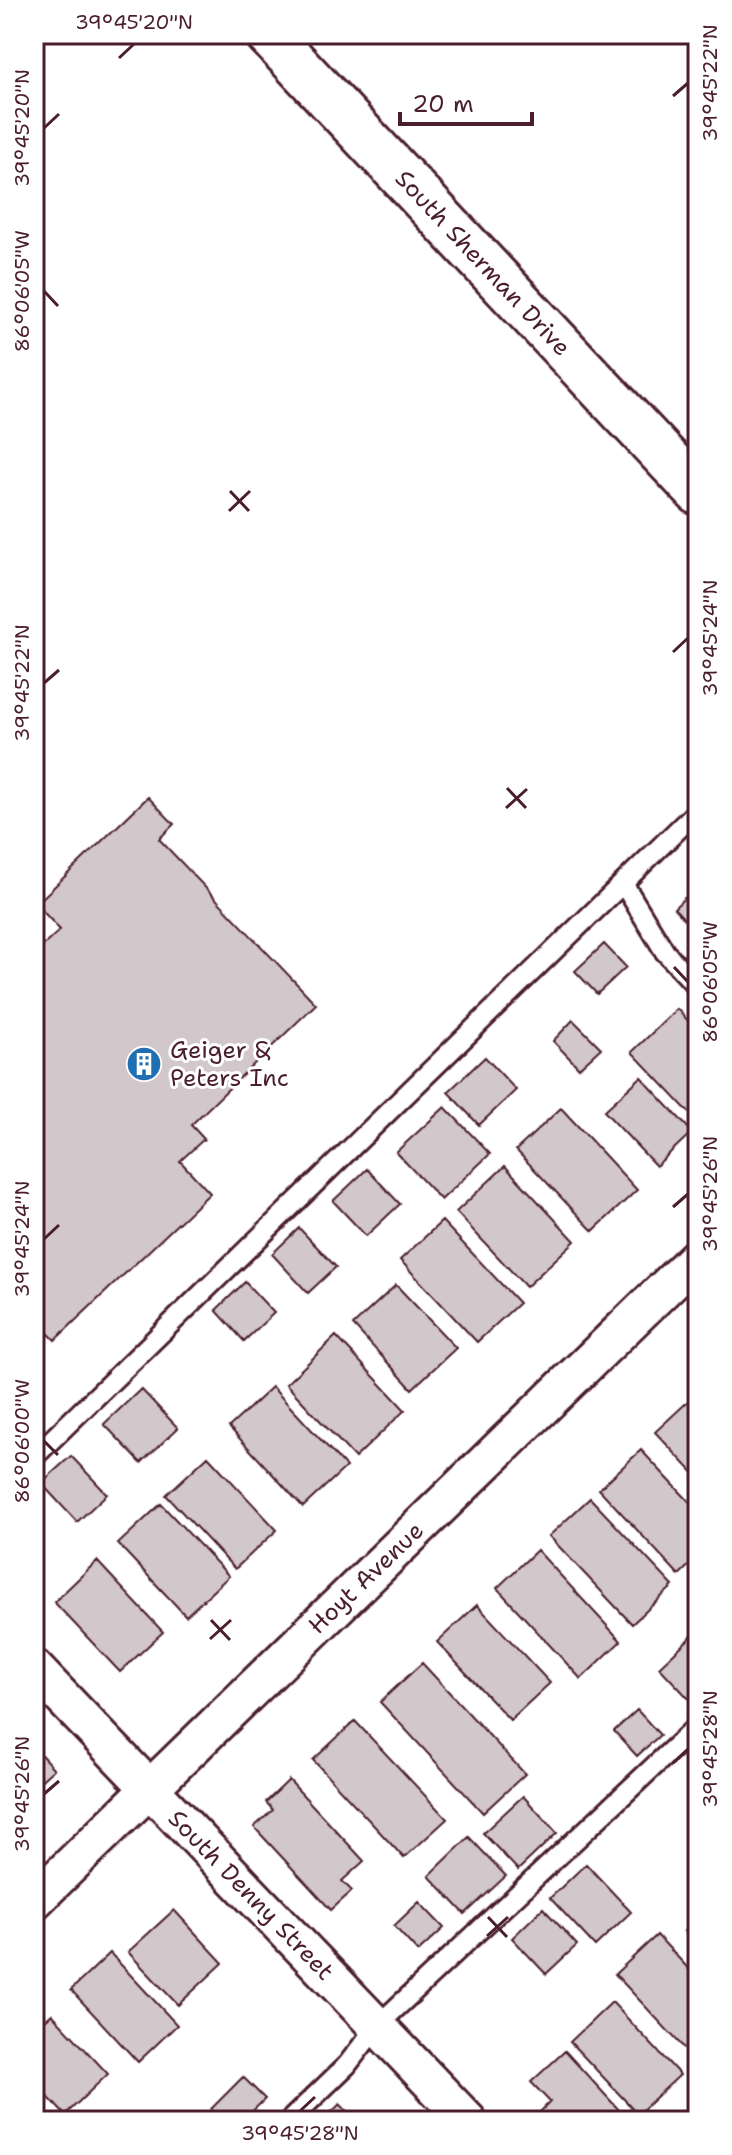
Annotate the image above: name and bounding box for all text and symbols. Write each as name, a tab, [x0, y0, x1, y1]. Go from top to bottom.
text: 39°45'20"N	[75, 9, 193, 35]
text: 39°45'22"N	[697, 24, 723, 142]
text: 39°45'20"N	[9, 69, 35, 187]
scale bar	[400, 76, 532, 126]
text: 20 m	[412, 88, 474, 120]
street label: South Sherman Drive	[388, 163, 578, 363]
text: 86°06'05"W	[9, 230, 35, 352]
text: 39°45'24"N	[697, 579, 723, 697]
text: 39°45'22"N	[9, 624, 35, 742]
text: 86°06'05"W	[697, 921, 723, 1043]
place label: Geiger & Peters Inc	[170, 1034, 289, 1094]
building icon: Geiger & Peters Inc	[125, 1045, 163, 1083]
text: 39°45'26"N	[697, 1136, 723, 1252]
text: 39°45'24"N	[9, 1180, 35, 1298]
text: 86°06'00"W	[9, 1379, 35, 1503]
street label: Hoyt Avenue	[301, 1515, 431, 1641]
text: 39°45'28"N	[697, 1690, 723, 1808]
text: 39°45'26"N	[9, 1736, 35, 1852]
street label: South Denny Street	[161, 1803, 341, 1987]
text: 39°45'28"N	[241, 2120, 359, 2146]

